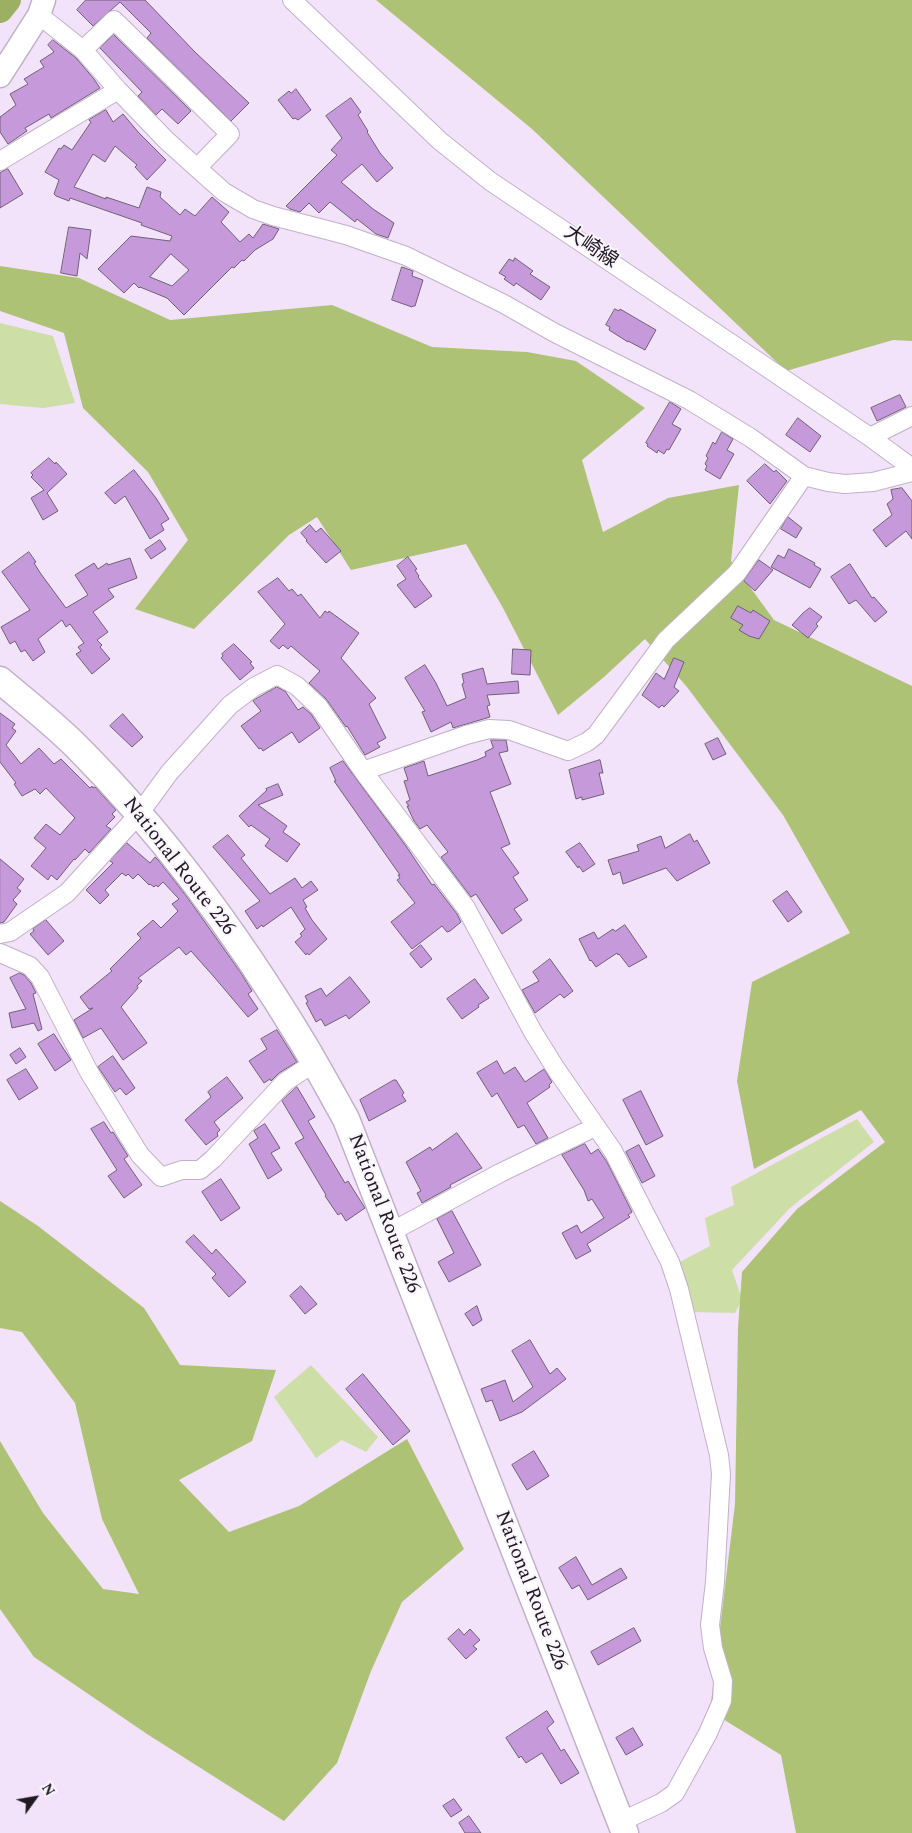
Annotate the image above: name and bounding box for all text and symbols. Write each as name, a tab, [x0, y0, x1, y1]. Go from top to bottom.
street label: 大崎線	[558, 221, 622, 275]
street label: National Route 226	[117, 793, 239, 941]
street label: National Route 226	[342, 1131, 424, 1297]
street label: National Route 226	[489, 1508, 571, 1674]
north arrow	[10, 1773, 60, 1823]
text: N	[36, 1779, 60, 1800]

